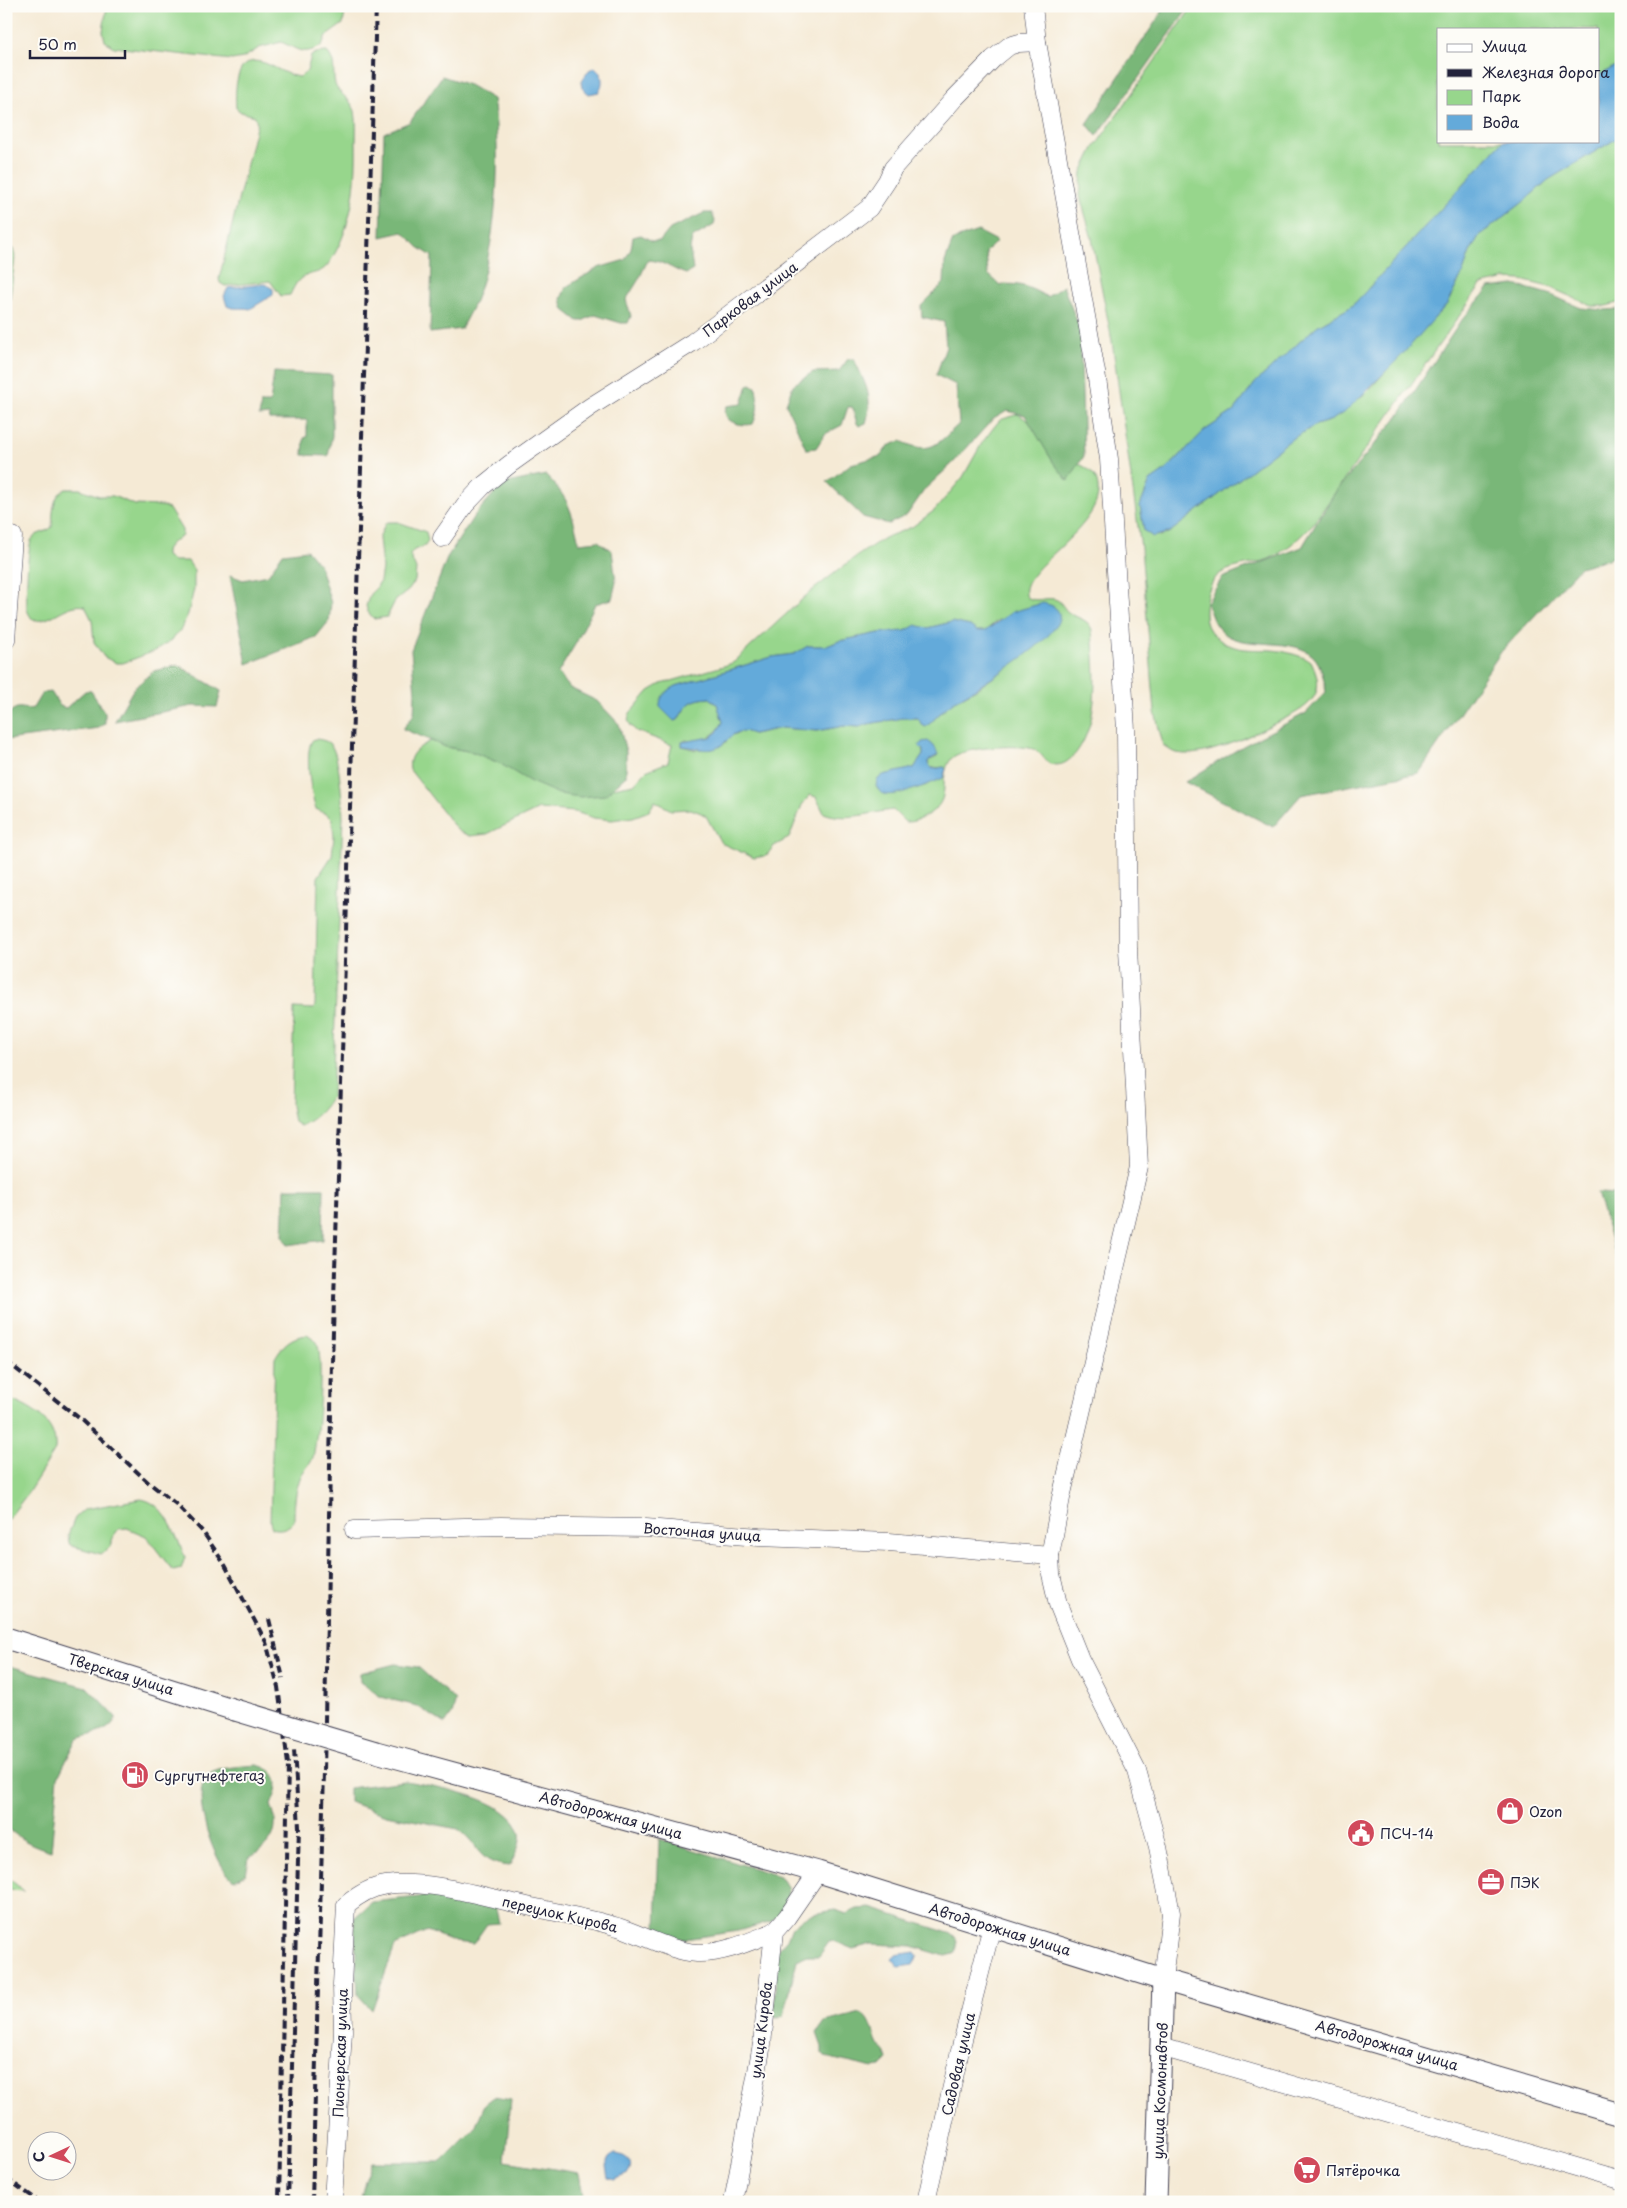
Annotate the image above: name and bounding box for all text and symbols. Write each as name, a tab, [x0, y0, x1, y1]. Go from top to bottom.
scale bar	[30, 28, 125, 60]
legend	[1437, 28, 1600, 142]
text: 50 m	[38, 32, 77, 55]
text: Улица	[1482, 34, 1527, 57]
text: Железная дорога	[1482, 60, 1610, 83]
text: Парк	[1482, 84, 1521, 107]
text: Вода	[1482, 110, 1520, 133]
street label: Парковая улица	[698, 256, 802, 342]
street label: Восточная улица	[642, 1517, 762, 1547]
street label: Тверская улица	[65, 1648, 177, 1700]
fuel station icon: Сургутнефтегаз	[120, 1760, 150, 1790]
place label: Сургутнефтегаз	[154, 1765, 265, 1786]
street label: Автодорожная улица	[537, 1786, 685, 1844]
shop icon: Ozon	[1495, 1796, 1525, 1826]
place label: Ozon	[1529, 1801, 1562, 1822]
public building icon: ПСЧ-14	[1346, 1818, 1376, 1848]
place label: ПСЧ-14	[1380, 1823, 1434, 1844]
office icon: ПЭК	[1476, 1867, 1506, 1897]
place label: ПЭК	[1510, 1872, 1540, 1893]
street label: переулок Кирова	[500, 1890, 620, 1938]
street label: Автодорожная улица	[926, 1897, 1074, 1961]
street label: улица Кирова	[745, 1980, 777, 2080]
street label: Пионерская улица	[327, 1988, 353, 2118]
street label: Садовая улица	[936, 2010, 980, 2118]
street label: Автодорожная улица	[1313, 2015, 1461, 2075]
street label: улица Космонавтов	[1147, 2022, 1173, 2160]
north arrow	[28, 2130, 78, 2180]
text: С	[28, 2151, 49, 2163]
supermarket icon: Пятёрочка	[1292, 2155, 1322, 2185]
place label: Пятёрочка	[1326, 2160, 1400, 2181]

